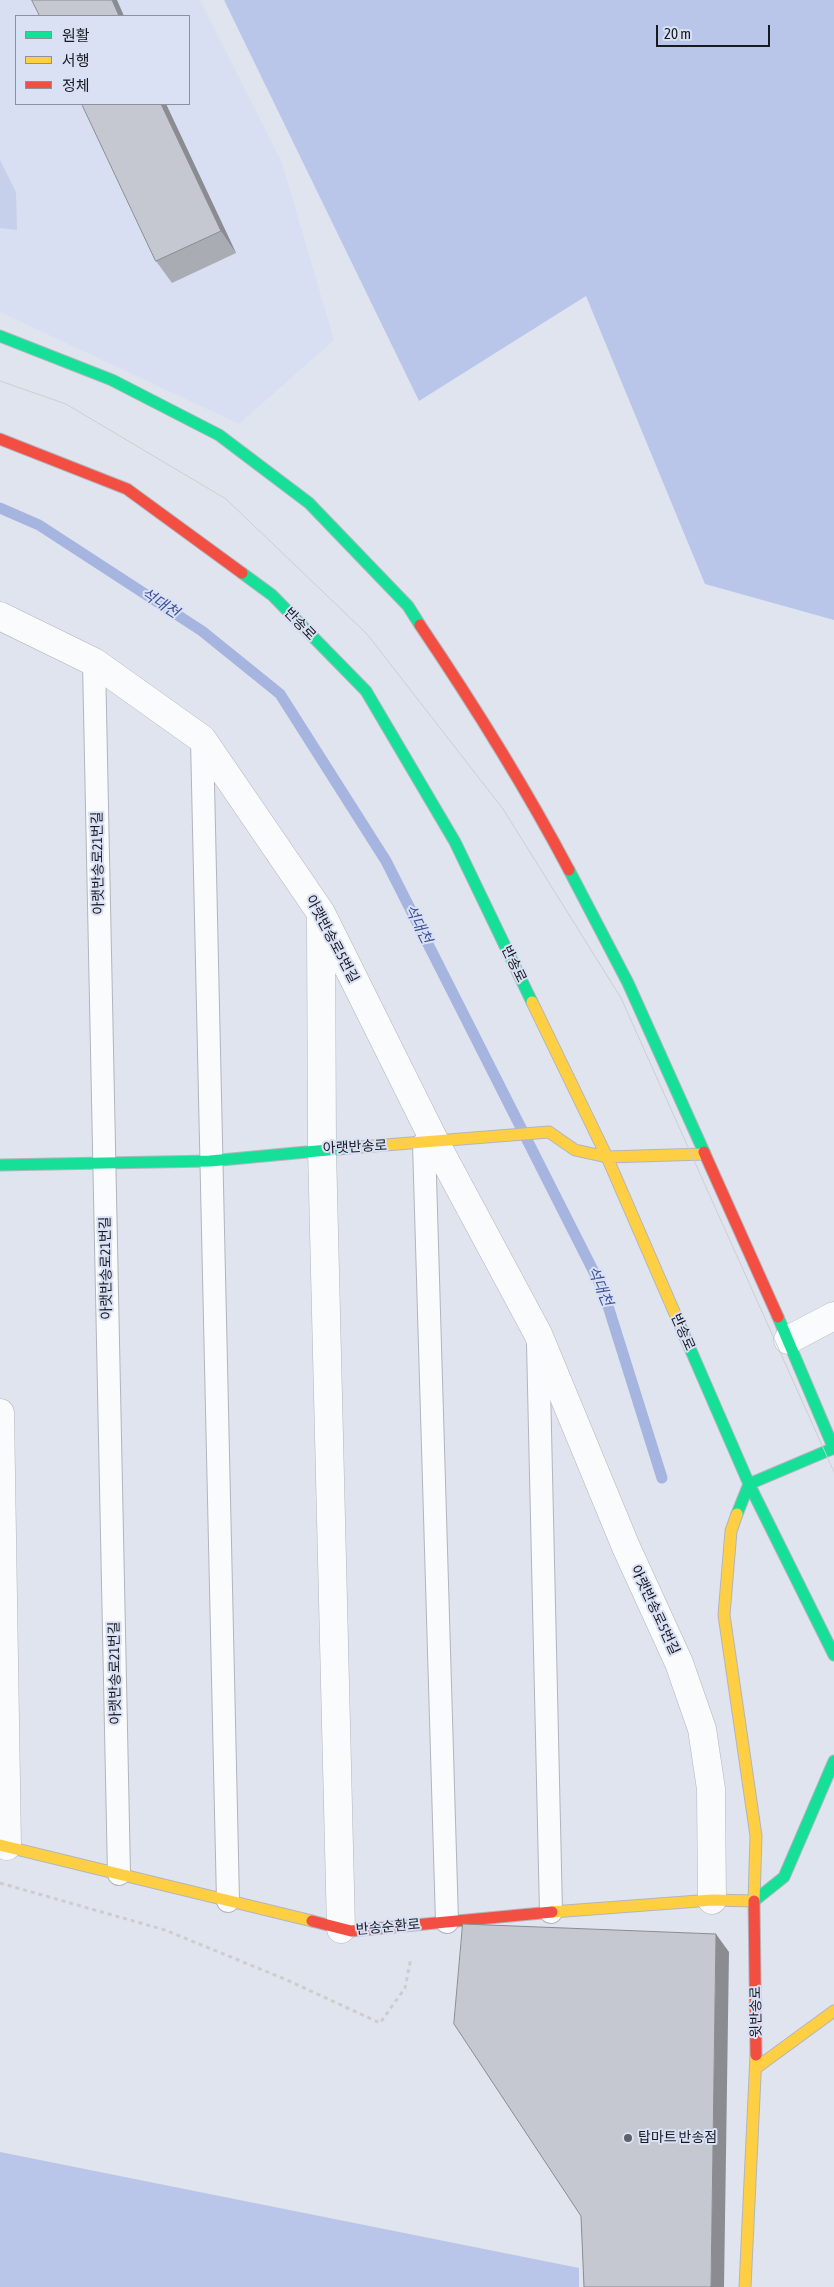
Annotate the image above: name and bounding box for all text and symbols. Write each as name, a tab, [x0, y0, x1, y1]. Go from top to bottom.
legend	[15, 15, 190, 105]
scale bar	[659, 15, 773, 47]
text: 20 m	[664, 25, 691, 42]
text: 원활	[62, 27, 90, 44]
text: 서행	[62, 52, 90, 69]
text: 정체	[62, 77, 90, 94]
water label: 석대천	[138, 584, 182, 622]
street label: 반송로	[281, 604, 319, 644]
street label: 아랫반송로21번길	[89, 811, 107, 915]
street label: 아랫반송로5번길	[302, 892, 362, 986]
water label: 석대천	[401, 901, 435, 947]
street label: 반송로	[498, 943, 530, 985]
street label: 아랫반송로	[322, 1137, 388, 1157]
street label: 아랫반송로21번길	[97, 1216, 115, 1320]
water label: 석대천	[584, 1263, 616, 1309]
street label: 반송로	[667, 1311, 699, 1353]
street label: 아랫반송로5번길	[627, 1563, 683, 1657]
street label: 아랫반송로21번길	[106, 1621, 124, 1725]
street label: 반송순환로	[355, 1916, 421, 1938]
street label: 윗반송로	[747, 1986, 765, 2038]
place label: 탑마트 반송점	[638, 2130, 717, 2146]
marker: 탑마트 반송점	[622, 2132, 634, 2144]

